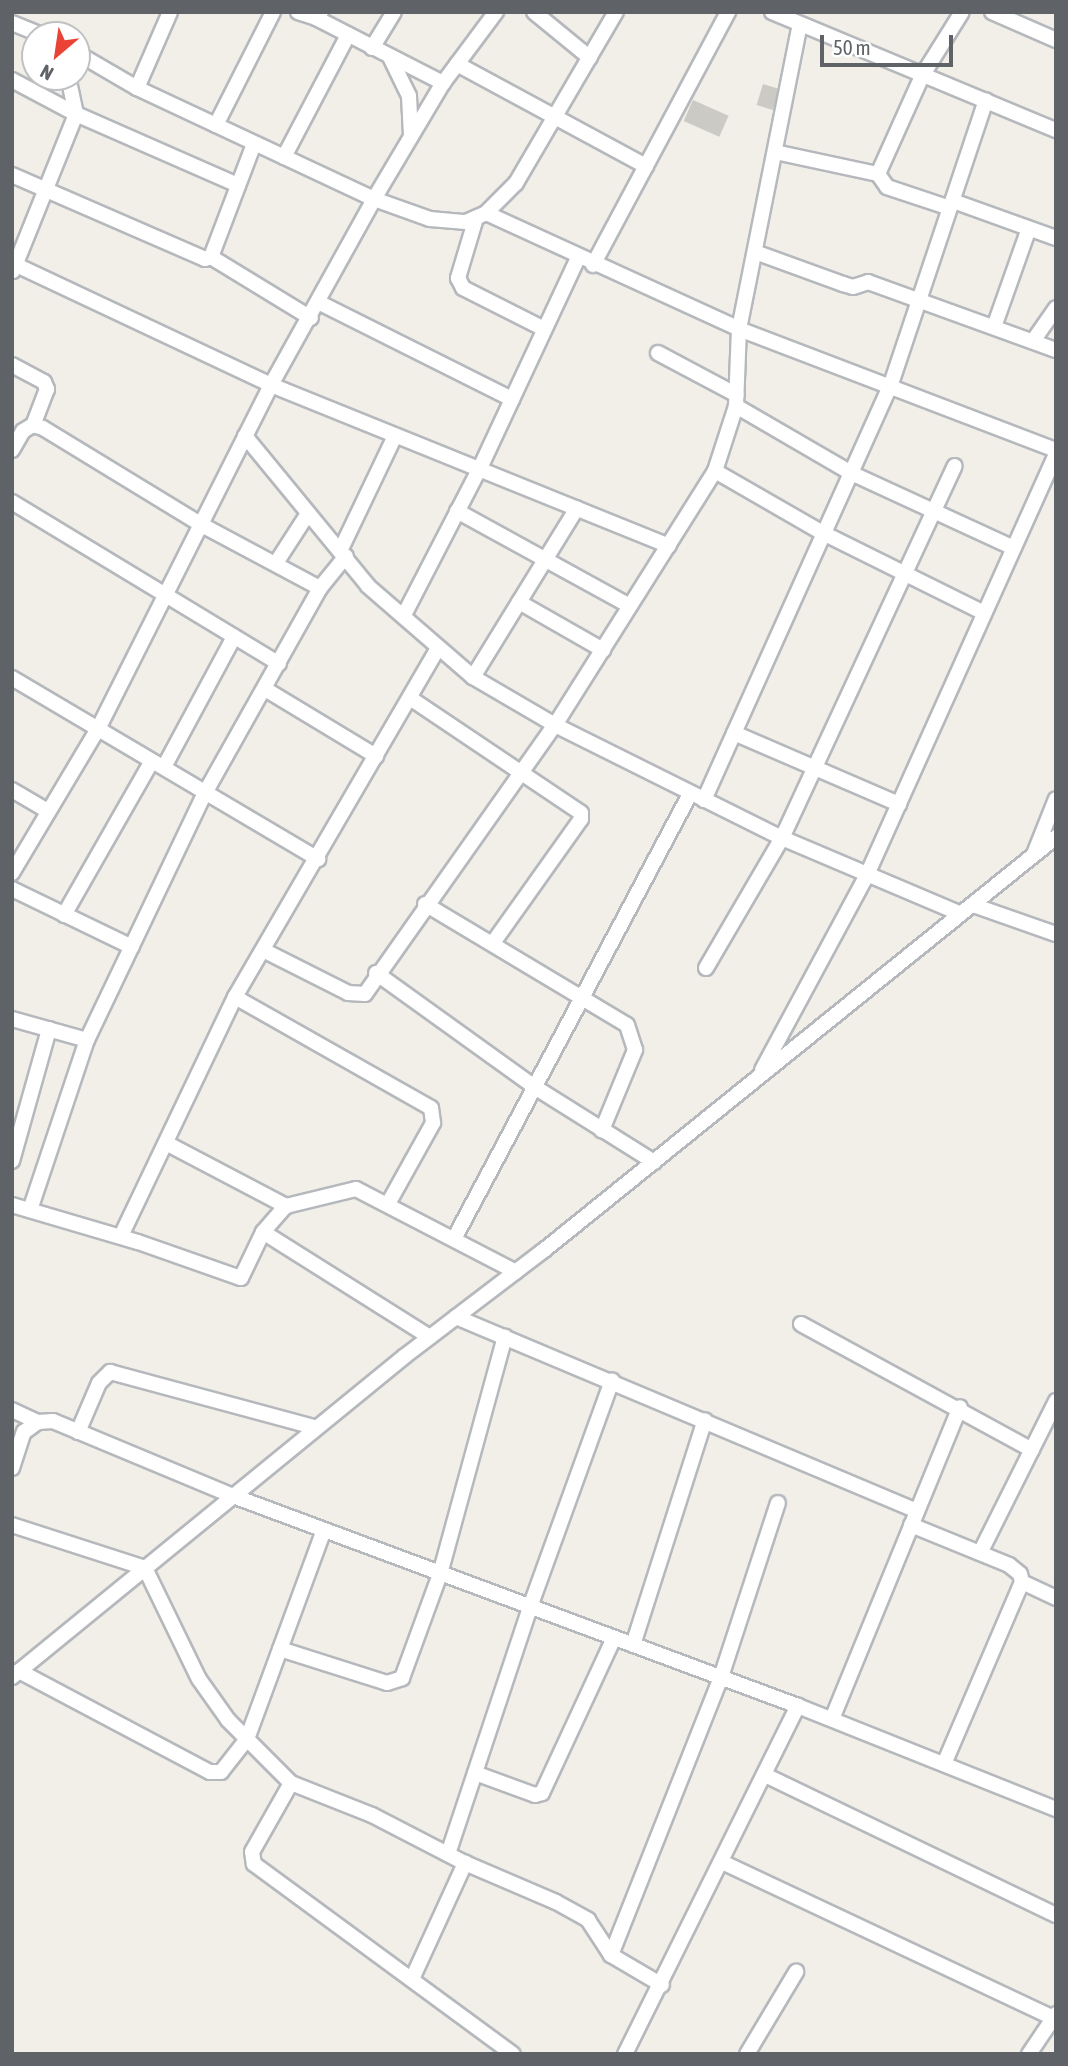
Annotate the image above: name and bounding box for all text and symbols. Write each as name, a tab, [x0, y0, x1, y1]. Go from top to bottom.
north arrow	[21, 21, 91, 91]
scale bar	[823, 21, 956, 65]
text: 50 m	[833, 35, 871, 59]
text: N	[37, 60, 57, 85]

